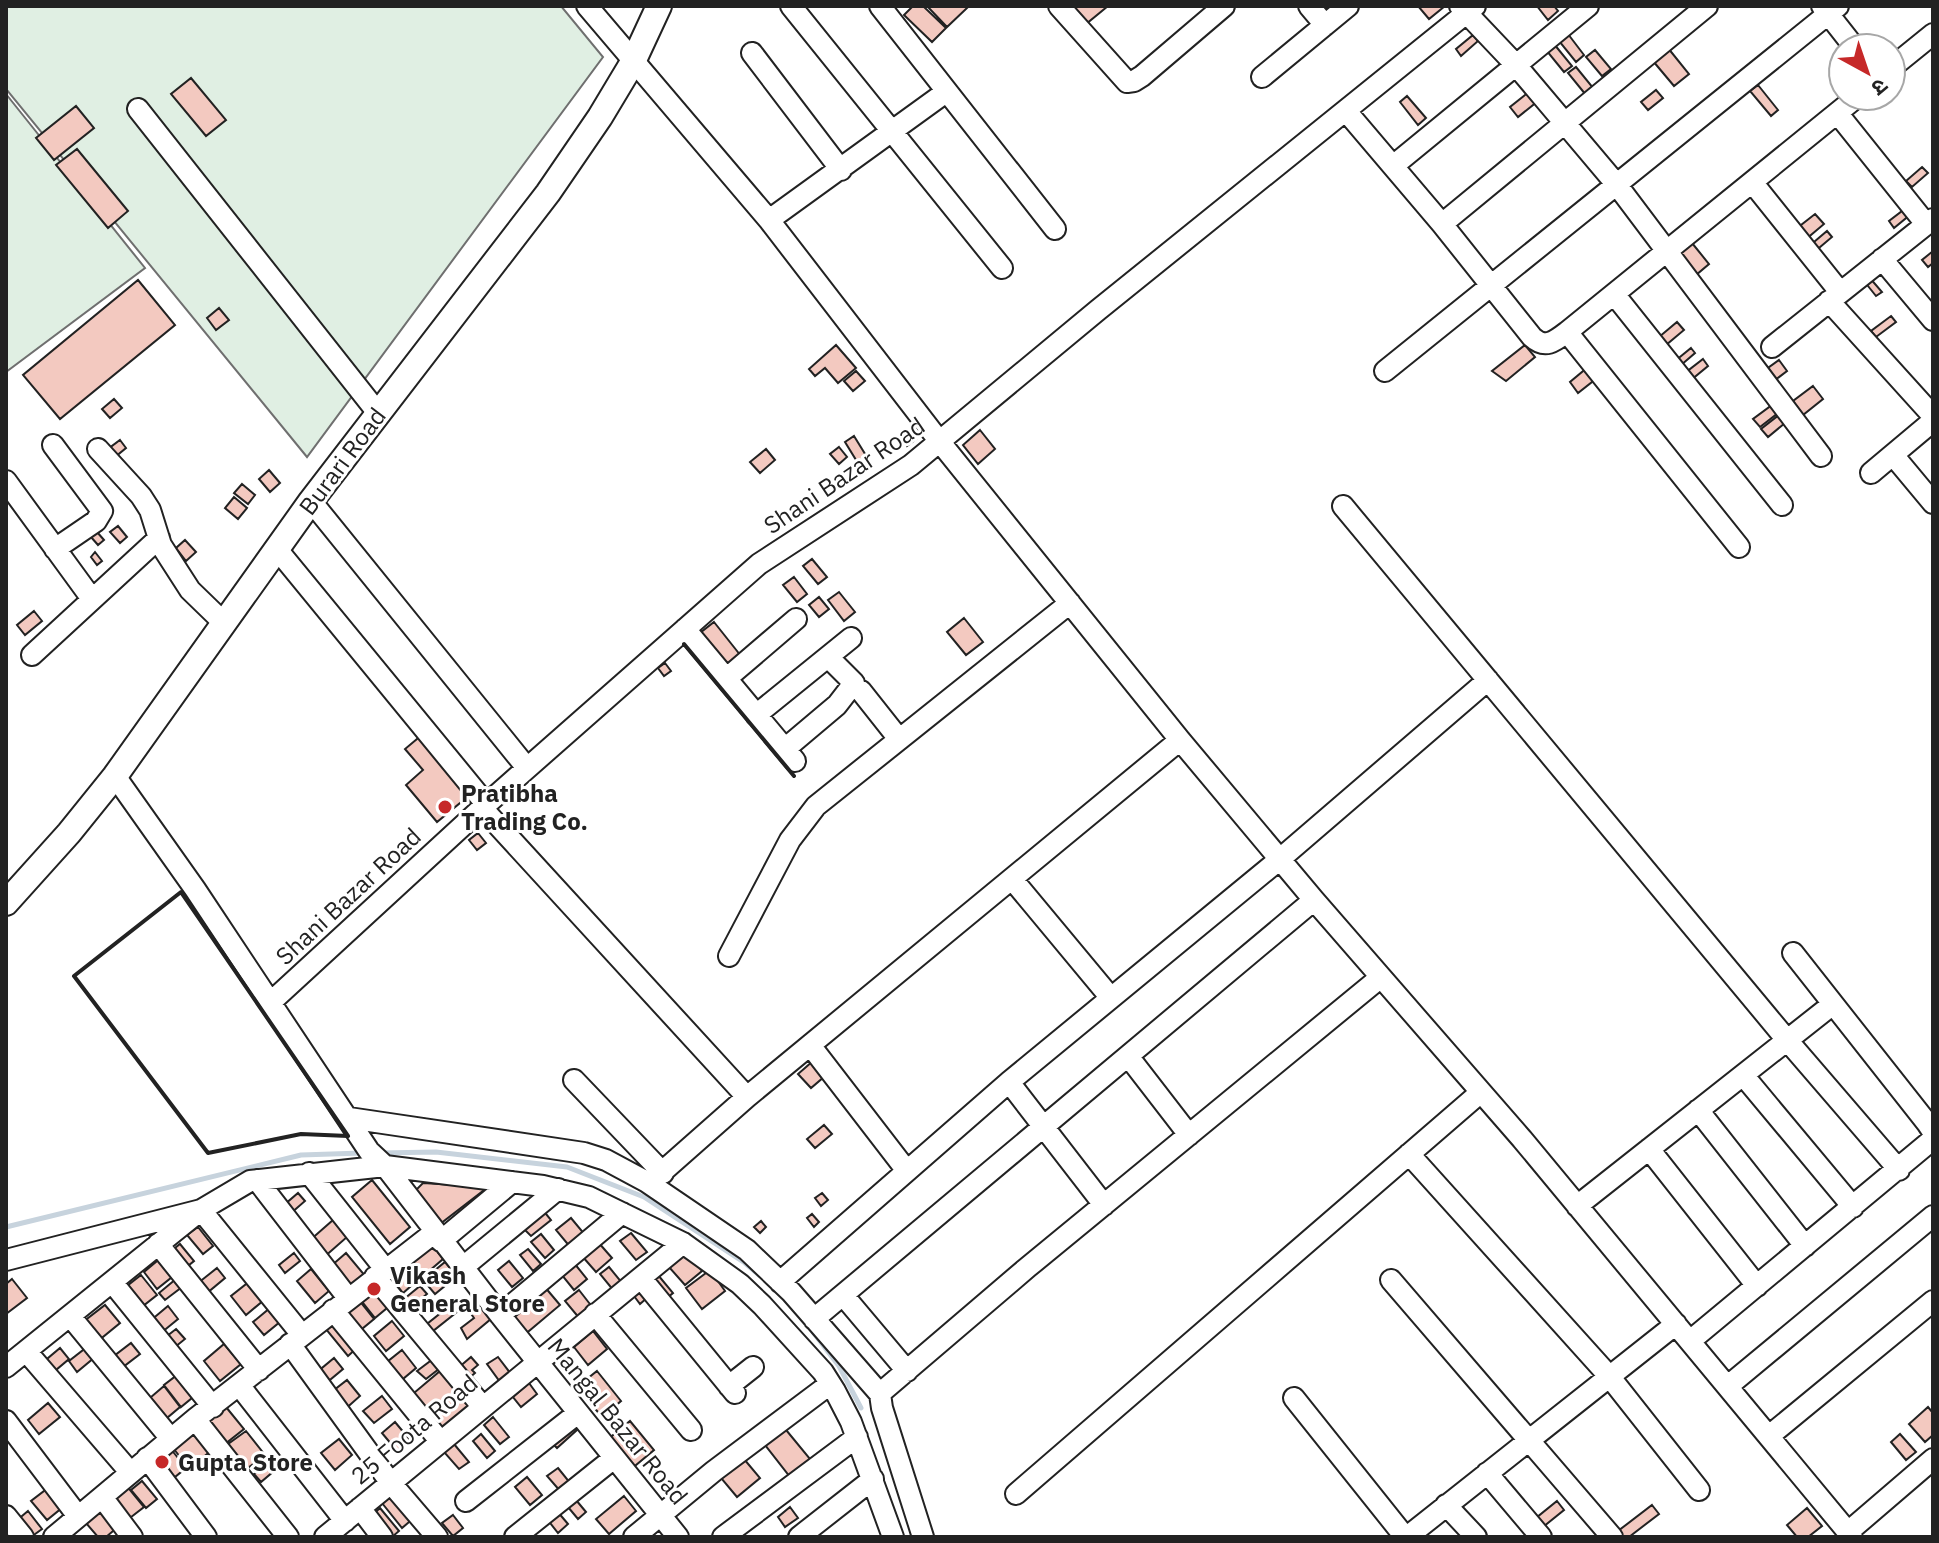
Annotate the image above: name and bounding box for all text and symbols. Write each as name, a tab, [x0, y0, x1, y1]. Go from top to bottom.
north arrow	[1827, 32, 1907, 112]
text: उ	[1865, 72, 1894, 104]
street label: Burari Road	[291, 401, 393, 521]
street label: Shani Bazar Road	[757, 409, 931, 541]
place label: Pratibha Trading Co.	[461, 777, 588, 837]
marker: Pratibha Trading Co.	[436, 798, 454, 816]
street label: Shani Bazar Road	[268, 820, 428, 972]
place label: Vikash General Store	[390, 1259, 545, 1319]
marker: Vikash General Store	[365, 1280, 383, 1298]
street label: Mangal Bazar Road	[541, 1331, 695, 1511]
street label: 25 Foota Road	[344, 1367, 484, 1491]
place label: Gupta Store	[178, 1446, 313, 1478]
marker: Gupta Store	[153, 1453, 171, 1471]

